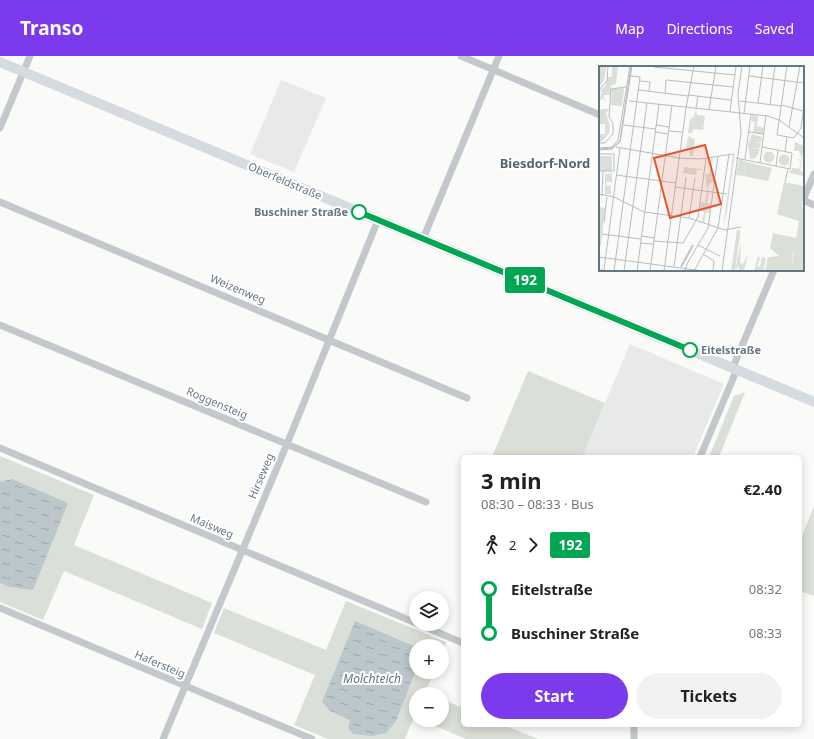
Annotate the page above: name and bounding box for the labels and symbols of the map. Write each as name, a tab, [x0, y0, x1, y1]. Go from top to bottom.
inset map	[599, 66, 804, 271]
district label: Biesdorf-Nord	[500, 154, 590, 172]
street label: Oberfeldstraße	[246, 158, 324, 203]
place label: Buschiner Straße	[254, 204, 348, 219]
marker: Buschiner Straße	[351, 204, 367, 220]
line badge: 192	[502, 267, 548, 293]
street label: Weizenweg	[208, 270, 268, 307]
marker: Eitelstraße	[682, 342, 698, 358]
place label: Eitelstraße	[701, 342, 761, 357]
street label: Roggensteig	[184, 383, 250, 422]
street label: Hirseweg	[244, 451, 277, 501]
street label: Maisweg	[188, 510, 236, 541]
street label: Hafersteig	[132, 646, 188, 681]
water label: Molchteich	[343, 670, 401, 687]

